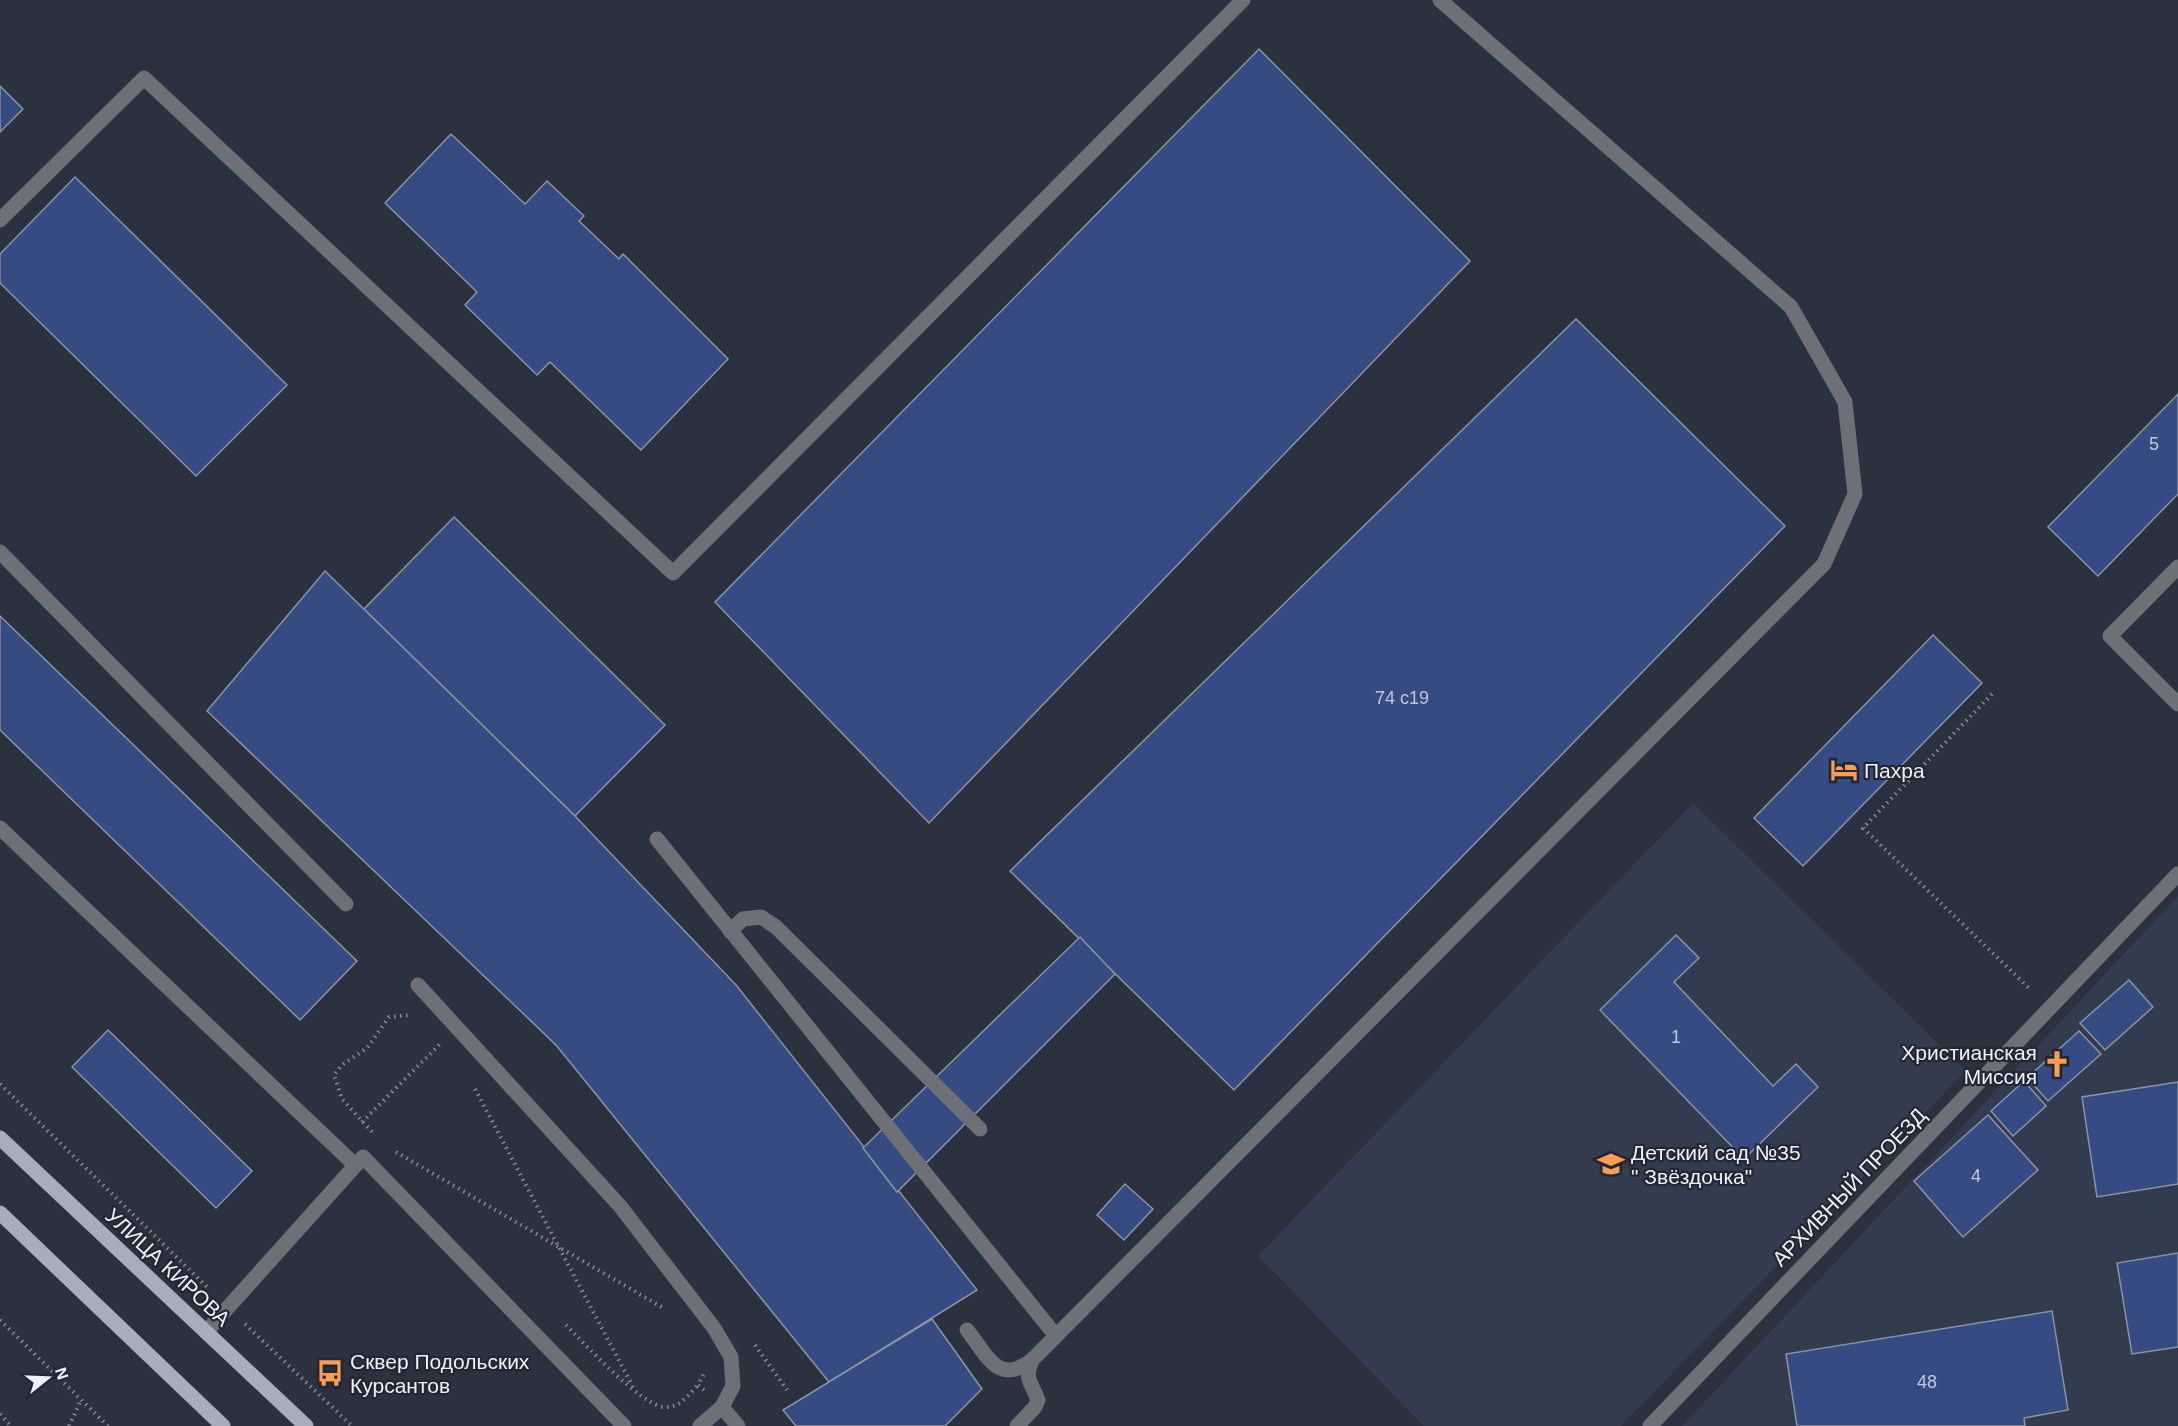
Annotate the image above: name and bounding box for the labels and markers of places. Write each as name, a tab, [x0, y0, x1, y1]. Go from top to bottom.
hotel icon: Пахра	[1829, 755, 1859, 785]
place label: Пахра	[1864, 759, 1925, 782]
place label: Христианская Миссия	[1901, 1041, 2037, 1088]
church icon: Христианская Миссия	[2042, 1049, 2072, 1079]
place label: Детский сад №35 " Звёздочка"	[1631, 1141, 1801, 1188]
school or university icon: Детский сад №35 " Звёздочка"	[1596, 1149, 1626, 1179]
place label: Сквер Подольских Курсантов	[350, 1350, 530, 1397]
bus stop icon: Сквер Подольских Курсантов	[315, 1358, 345, 1388]

